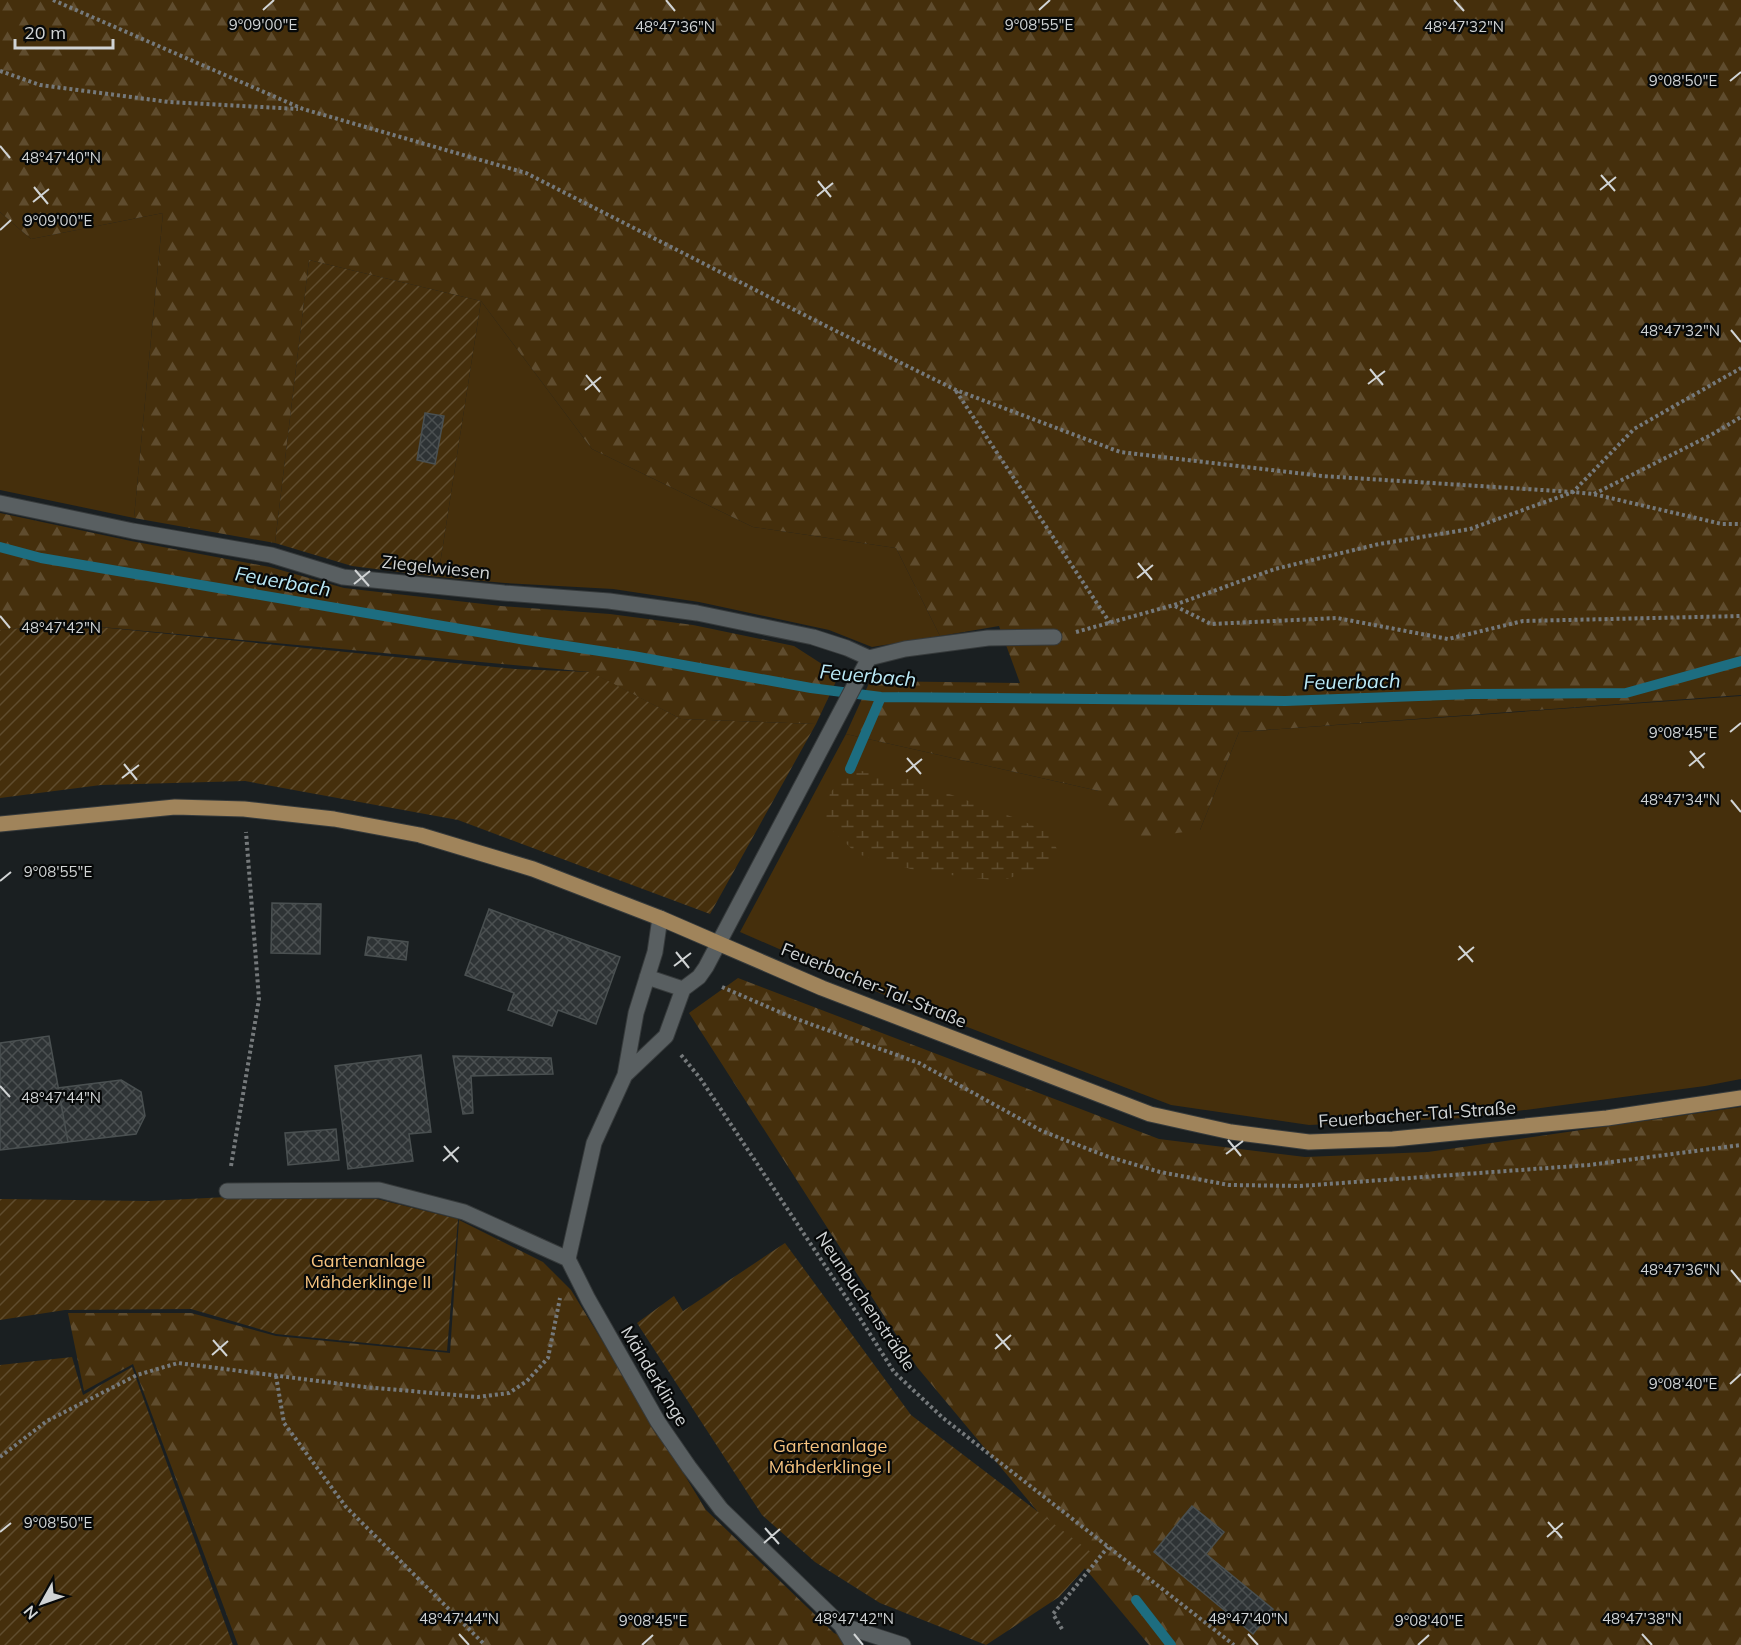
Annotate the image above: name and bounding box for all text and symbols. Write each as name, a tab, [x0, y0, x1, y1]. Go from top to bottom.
scale bar	[15, 12, 112, 50]
text: 9°09'00"E	[229, 15, 297, 34]
text: 9°08'55"E	[1005, 15, 1073, 34]
text: 48°47'36"N	[635, 17, 715, 36]
text: 48°47'32"N	[1424, 17, 1504, 36]
text: 20 m	[24, 21, 66, 44]
text: 9°08'50"E	[1649, 71, 1717, 90]
text: 48°47'40"N	[21, 148, 101, 167]
text: 9°09'00"E	[24, 211, 92, 230]
text: 48°47'32"N	[1640, 321, 1720, 340]
street label: Ziegelwiesen	[381, 550, 491, 584]
water label: Feuerbach	[233, 560, 333, 602]
text: 48°47'42"N	[21, 618, 101, 637]
water label: Feuerbach	[819, 658, 917, 692]
water label: Feuerbach	[1303, 668, 1401, 694]
text: 9°08'45"E	[1649, 723, 1717, 742]
text: 48°47'34"N	[1640, 790, 1720, 809]
text: 9°08'55"E	[24, 862, 92, 881]
street label: Feuerbacher-Tal-Straße	[778, 937, 970, 1033]
text: 48°47'44"N	[21, 1088, 101, 1107]
street label: Feuerbacher-Tal-Straße	[1317, 1096, 1517, 1132]
street label: Neunbuchensträßle	[811, 1227, 921, 1375]
park label: Gartenanlage Mähderklinge II	[305, 1249, 431, 1293]
text: 48°47'36"N	[1640, 1260, 1720, 1279]
street label: Mähderklinge	[616, 1322, 694, 1430]
text: 9°08'40"E	[1649, 1374, 1717, 1393]
park label: Gartenanlage Mähderklinge I	[769, 1434, 891, 1478]
text: 9°08'50"E	[24, 1513, 92, 1532]
north arrow	[12, 1573, 72, 1633]
text: N	[19, 1602, 42, 1624]
text: 48°47'44"N	[419, 1609, 499, 1628]
text: 48°47'42"N	[814, 1609, 894, 1628]
text: 48°47'40"N	[1208, 1609, 1288, 1628]
text: 48°47'38"N	[1602, 1609, 1682, 1628]
text: 9°08'45"E	[619, 1611, 687, 1630]
text: 9°08'40"E	[1395, 1611, 1463, 1630]

